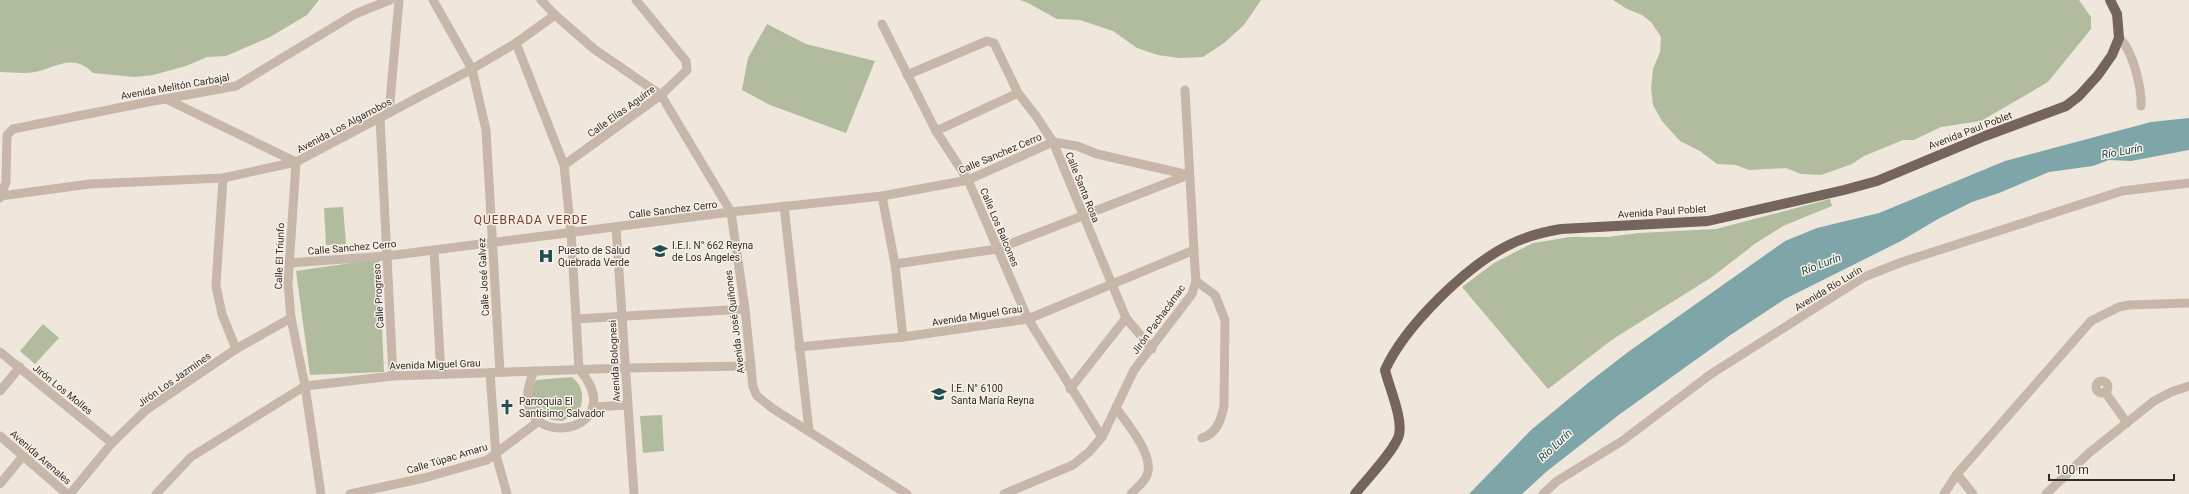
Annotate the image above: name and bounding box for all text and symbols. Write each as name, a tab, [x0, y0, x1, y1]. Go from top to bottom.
street label: Avenida Melitón Carbajal	[120, 71, 230, 101]
street label: Calle Elías Aguirre	[586, 83, 657, 139]
street label: Avenida Los Algarrobos	[295, 96, 393, 155]
street label: Avenida Paul Poblet	[1927, 109, 2013, 151]
street label: Calle Sanchez Cerro	[957, 131, 1044, 176]
water label: Río Lurín	[2101, 141, 2144, 162]
street label: Calle Santa Rosa	[1063, 150, 1102, 224]
street label: Calle Los Balcones	[978, 186, 1021, 268]
street label: Calle Sanchez Cerro	[628, 199, 718, 220]
street label: Avenida Paul Poblet	[1617, 203, 1707, 220]
district label: QUEBRADA VERDE	[474, 213, 588, 227]
street label: Calle El Triunfo	[273, 222, 286, 290]
street label: Calle José Galvez	[476, 237, 491, 316]
street label: Calle Sanchez Cerro	[307, 238, 397, 257]
place label: I.E.I. N° 662 Reyna de Los Angeles	[672, 240, 753, 263]
school or university icon: I.E.I. N° 662 Reyna de Los Angeles	[651, 242, 669, 260]
place label: Puesto de Salud Quebrada Verde	[558, 245, 630, 268]
hospital icon: Puesto de Salud Quebrada Verde	[537, 247, 555, 265]
water label: Río Lurín	[1799, 251, 1843, 278]
street label: Calle Progreso	[371, 263, 386, 329]
street label: Avenida Río Lurín	[1793, 264, 1864, 313]
street label: Avenida José Quiñones	[723, 270, 746, 374]
street label: Jirón Pachacámac	[1130, 283, 1187, 356]
street label: Avenida Miguel Grau	[931, 303, 1023, 328]
street label: Avenida Bolognesi	[607, 320, 622, 402]
street label: Jirón Los Jazmines	[136, 350, 213, 409]
street label: Avenida Miguel Grau	[389, 357, 481, 372]
street label: Jirón Los Molles	[31, 362, 95, 417]
place label: I.E. N° 6100 Santa María Reyna	[951, 383, 1034, 406]
school or university icon: I.E. N° 6100 Santa María Reyna	[930, 385, 948, 403]
place label: Parroquia El Santísimo Salvador	[519, 396, 606, 419]
church icon: Parroquia El Santísimo Salvador	[498, 398, 516, 416]
water label: Río Lurín	[1536, 426, 1575, 464]
street label: Avenida Arenales	[8, 428, 73, 487]
street label: Calle Túpac Amaru	[405, 441, 489, 476]
scale bar	[2049, 456, 2174, 482]
text: 100 m	[2055, 463, 2089, 477]

